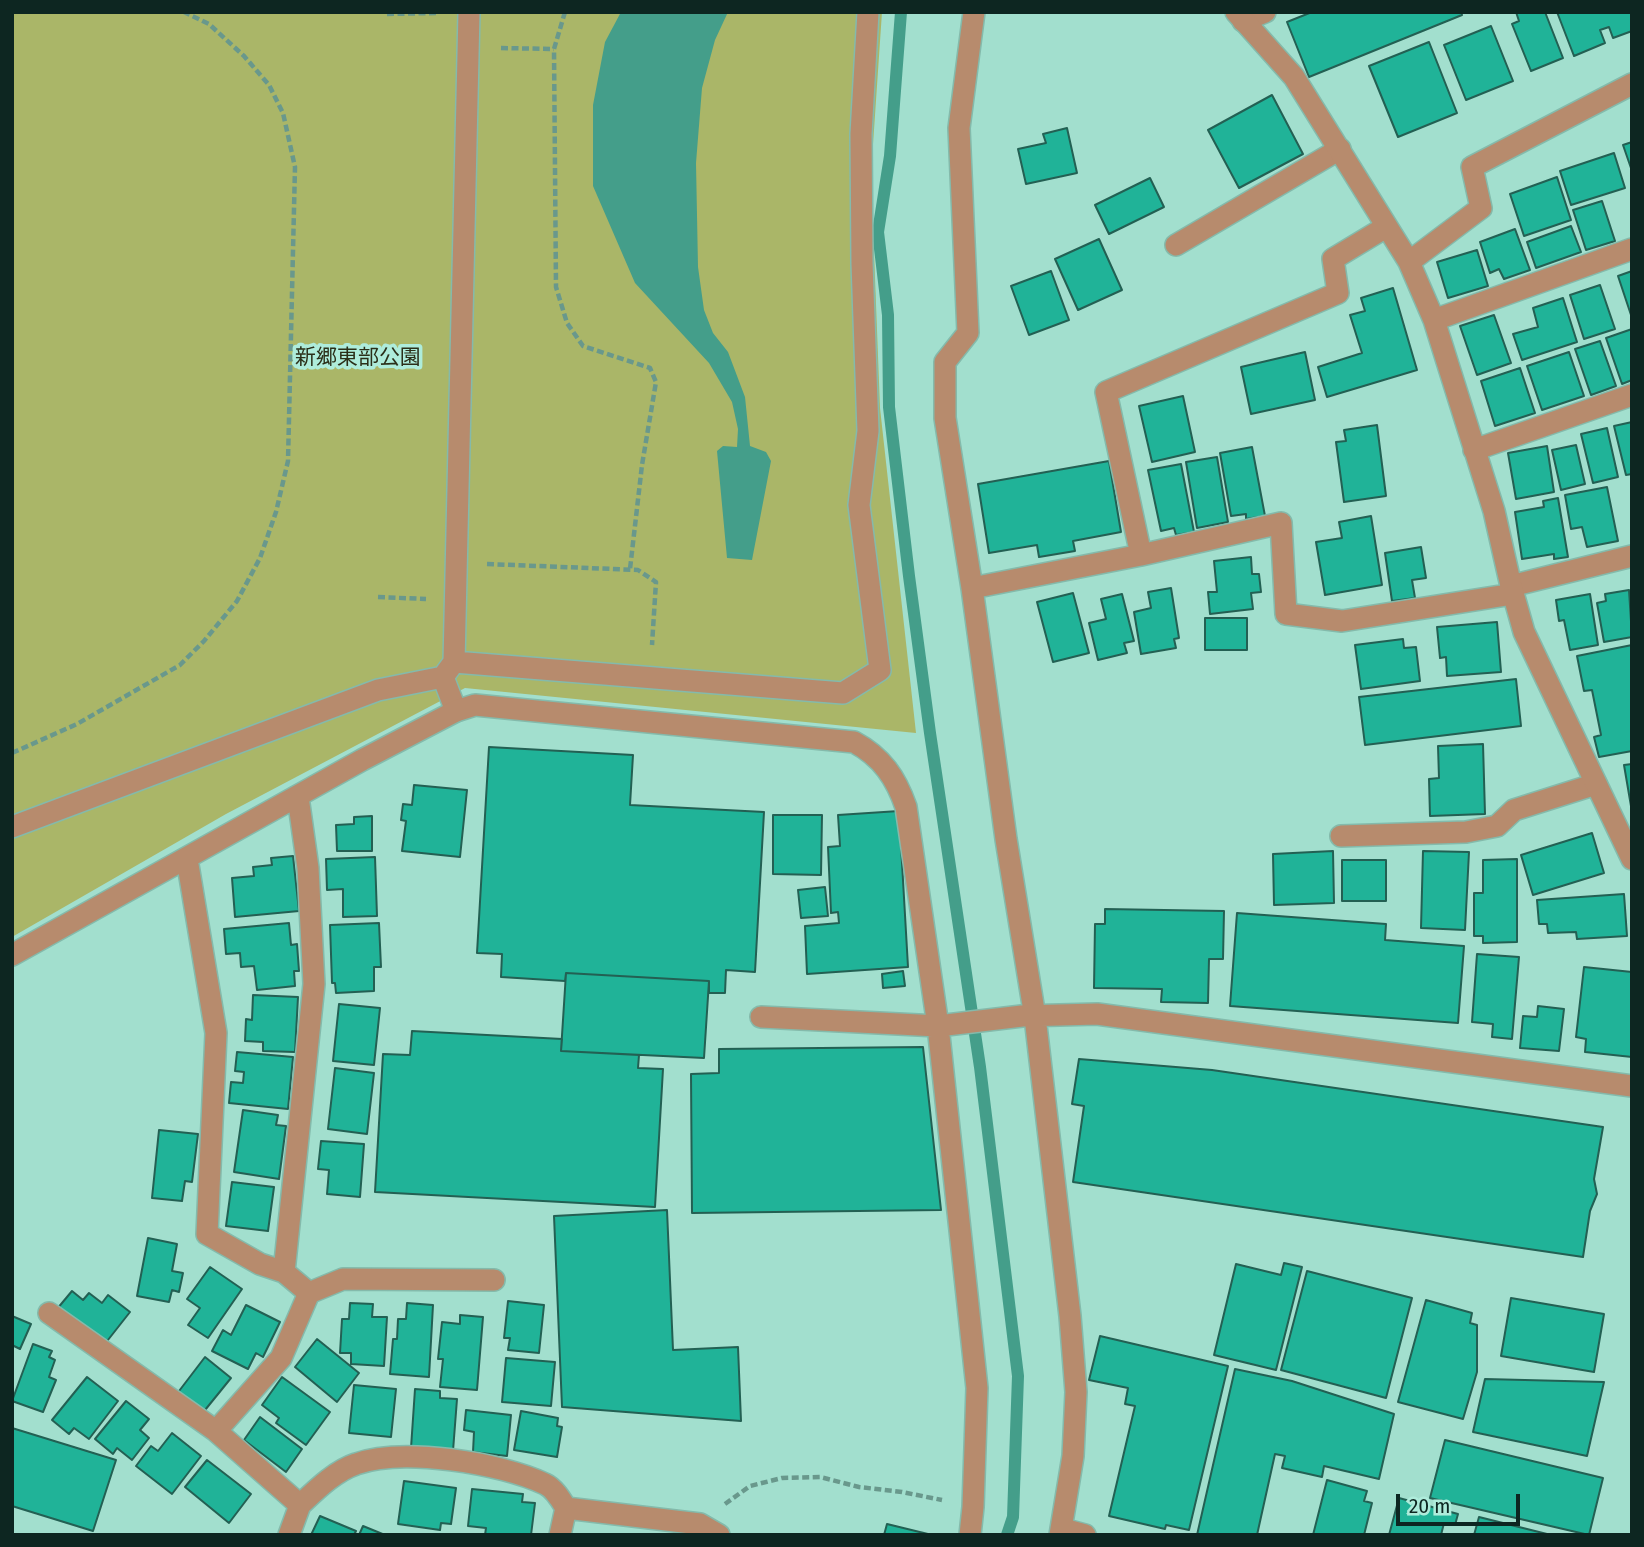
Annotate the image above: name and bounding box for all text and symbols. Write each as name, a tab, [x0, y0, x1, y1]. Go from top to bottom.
park label: 新郷東部公園	[295, 345, 421, 371]
scale bar	[1399, 1480, 1523, 1524]
text: 20 m	[1409, 1493, 1450, 1519]

